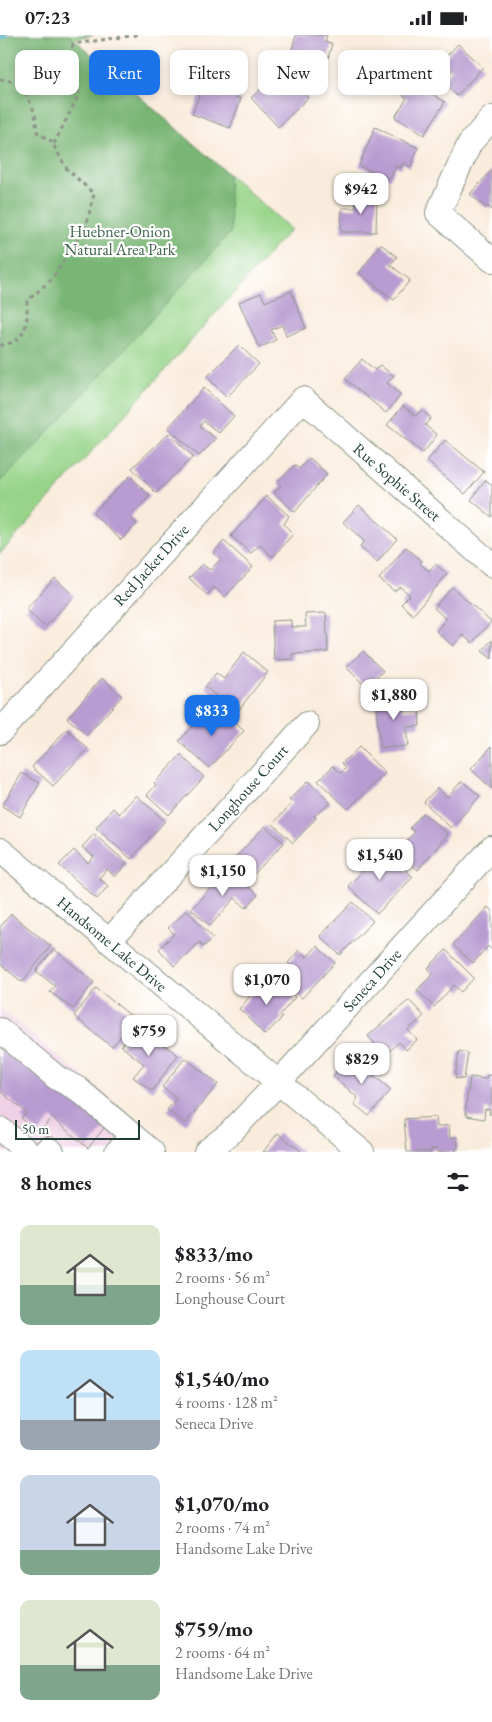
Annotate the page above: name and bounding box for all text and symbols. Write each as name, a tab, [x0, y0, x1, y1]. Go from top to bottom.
text: 07:23	[25, 5, 71, 30]
chip: Buy	[15, 50, 79, 95]
chip: Rent	[89, 50, 160, 95]
chip: Filters	[170, 50, 248, 95]
chip: New	[258, 50, 328, 95]
chip: Apartment	[338, 50, 450, 95]
pin: $942	[331, 173, 391, 215]
text: $942	[345, 178, 377, 199]
park label: Huebner-Onion Natural Area Park	[65, 221, 176, 260]
street label: Rue Sophie Street	[349, 438, 445, 526]
street label: Red Jacket Drive	[109, 520, 193, 610]
pin: $1,880	[353, 679, 435, 721]
text: $1,880	[371, 684, 417, 705]
pin: $833	[182, 695, 242, 737]
text: $833	[196, 700, 228, 721]
street label: Longhouse Court	[203, 740, 293, 836]
pin: $1,540	[339, 839, 421, 881]
text: $1,540	[357, 844, 403, 865]
pin: $1,150	[182, 855, 264, 897]
text: $1,150	[200, 860, 246, 881]
street label: Handsome Lake Drive	[53, 892, 171, 996]
street label: Seneca Drive	[338, 944, 406, 1016]
pin: $1,070	[226, 963, 308, 1006]
text: $1,070	[244, 969, 290, 990]
pin: $759	[119, 1015, 179, 1057]
text: $759	[133, 1020, 165, 1041]
pin: $829	[332, 1043, 392, 1085]
text: $829	[346, 1048, 378, 1069]
scale bar	[15, 1117, 140, 1140]
text: 50 m	[22, 1120, 49, 1138]
icon: filters	[444, 1168, 472, 1196]
text: 8 homes	[20, 1169, 92, 1196]
text: $833/mo	[175, 1240, 253, 1267]
icon: home	[60, 1245, 120, 1305]
text: 2 rooms · 56 m²	[175, 1267, 270, 1288]
text: Longhouse Court	[175, 1288, 285, 1309]
text: $1,540/mo	[175, 1365, 269, 1392]
icon: home	[60, 1370, 120, 1430]
text: 4 rooms · 128 m²	[175, 1392, 278, 1413]
text: Seneca Drive	[175, 1413, 253, 1434]
text: $1,070/mo	[175, 1490, 269, 1517]
icon: home	[60, 1495, 120, 1555]
text: 2 rooms · 74 m²	[175, 1517, 270, 1538]
text: Handsome Lake Drive	[175, 1538, 313, 1559]
text: $759/mo	[175, 1615, 253, 1642]
icon: home	[60, 1620, 120, 1680]
text: 2 rooms · 64 m²	[175, 1642, 270, 1663]
text: Handsome Lake Drive	[175, 1663, 313, 1684]

